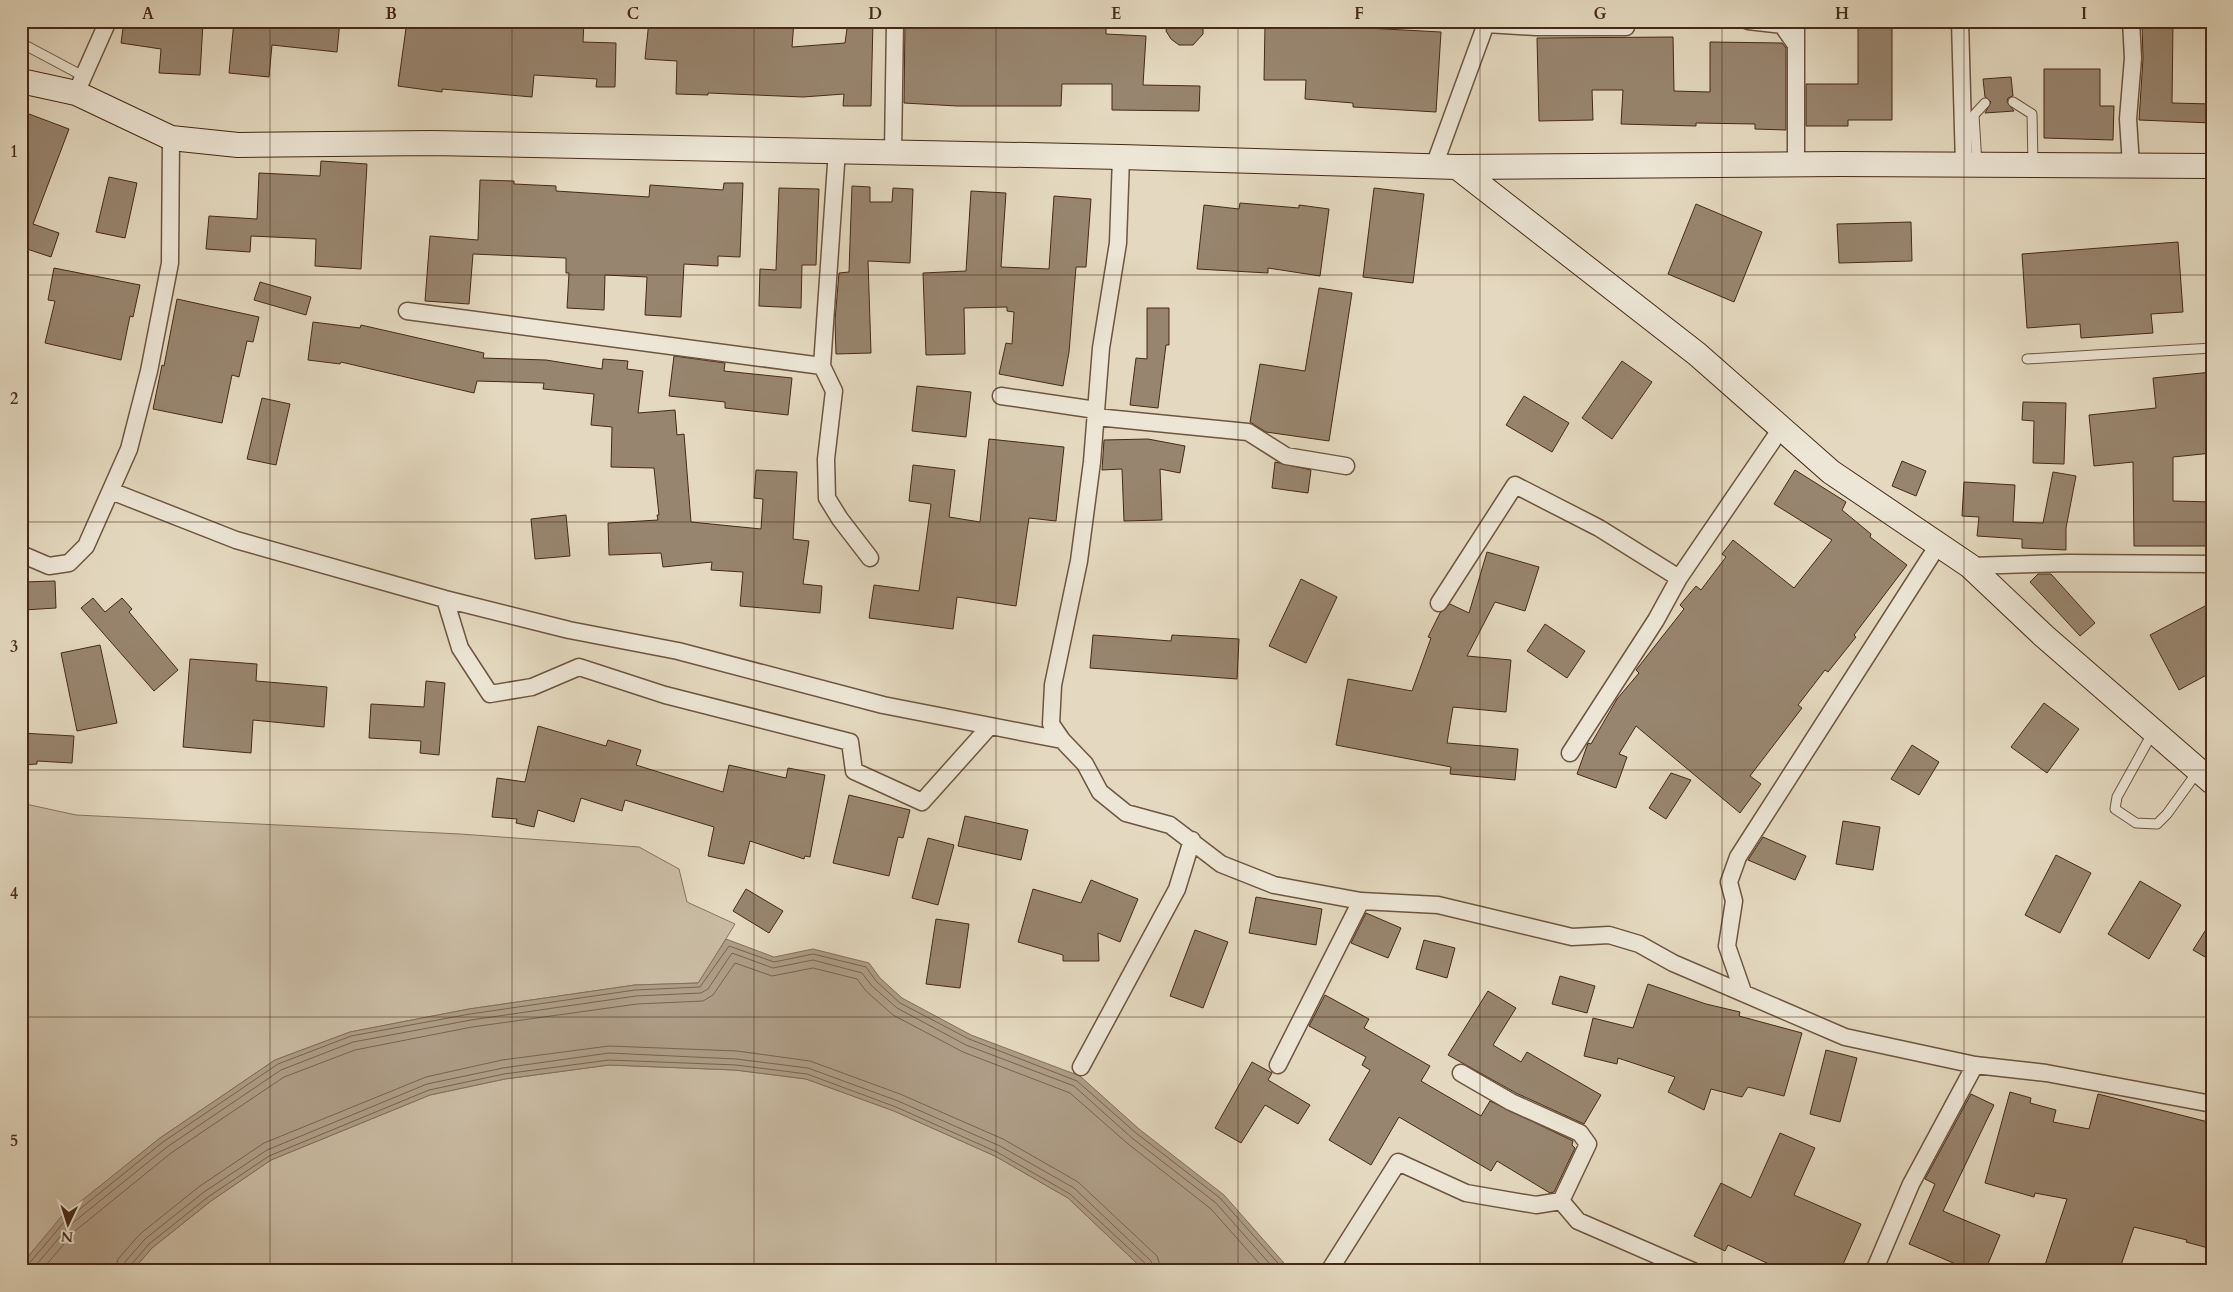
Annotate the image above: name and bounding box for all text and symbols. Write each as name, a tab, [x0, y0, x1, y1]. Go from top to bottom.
text: A	[142, 3, 154, 25]
text: B	[385, 3, 397, 25]
text: C	[627, 3, 639, 25]
text: D	[868, 3, 882, 25]
text: E	[1111, 3, 1121, 25]
text: F	[1354, 3, 1364, 25]
text: G	[1593, 3, 1607, 25]
text: H	[1835, 3, 1849, 25]
text: I	[2081, 3, 2087, 25]
text: 1	[10, 141, 18, 163]
text: 2	[10, 388, 18, 410]
text: 3	[10, 636, 18, 658]
text: 4	[10, 883, 18, 905]
text: 5	[10, 1130, 18, 1152]
north arrow	[42, 1200, 92, 1250]
text: N	[60, 1227, 74, 1246]

